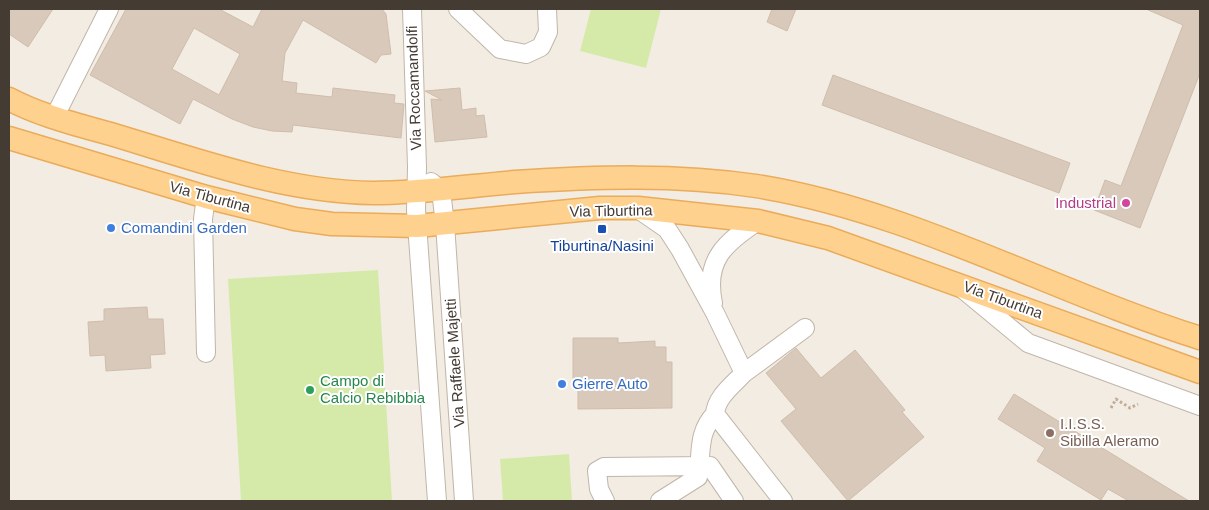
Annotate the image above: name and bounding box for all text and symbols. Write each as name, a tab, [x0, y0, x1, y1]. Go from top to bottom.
street label: Via Roccamandolfi	[403, 25, 424, 151]
street label: Via Tiburtina	[168, 178, 253, 216]
place label: Industrial	[1055, 194, 1116, 211]
marker: Industrial	[1120, 197, 1132, 209]
street label: Via Tiburtina	[569, 201, 653, 220]
place label: Comandini Garden	[121, 219, 247, 236]
marker: Comandini Garden	[105, 222, 117, 234]
marker: Tiburtina/Nasini	[596, 223, 608, 235]
place label: Tiburtina/Nasini	[550, 237, 654, 254]
street label: Via Tiburtina	[961, 277, 1046, 322]
street label: Via Raffaele Majetti	[442, 298, 467, 428]
place label: Campo di Calcio Rebibbia	[320, 372, 426, 406]
place label: Gierre Auto	[572, 375, 648, 392]
marker: Gierre Auto	[556, 378, 568, 390]
marker: Campo di Calcio Rebibbia	[304, 384, 316, 396]
place label: I.I.S.S. Sibilla Aleramo	[1060, 415, 1159, 449]
marker: I.I.S.S. Sibilla Aleramo	[1044, 427, 1056, 439]

